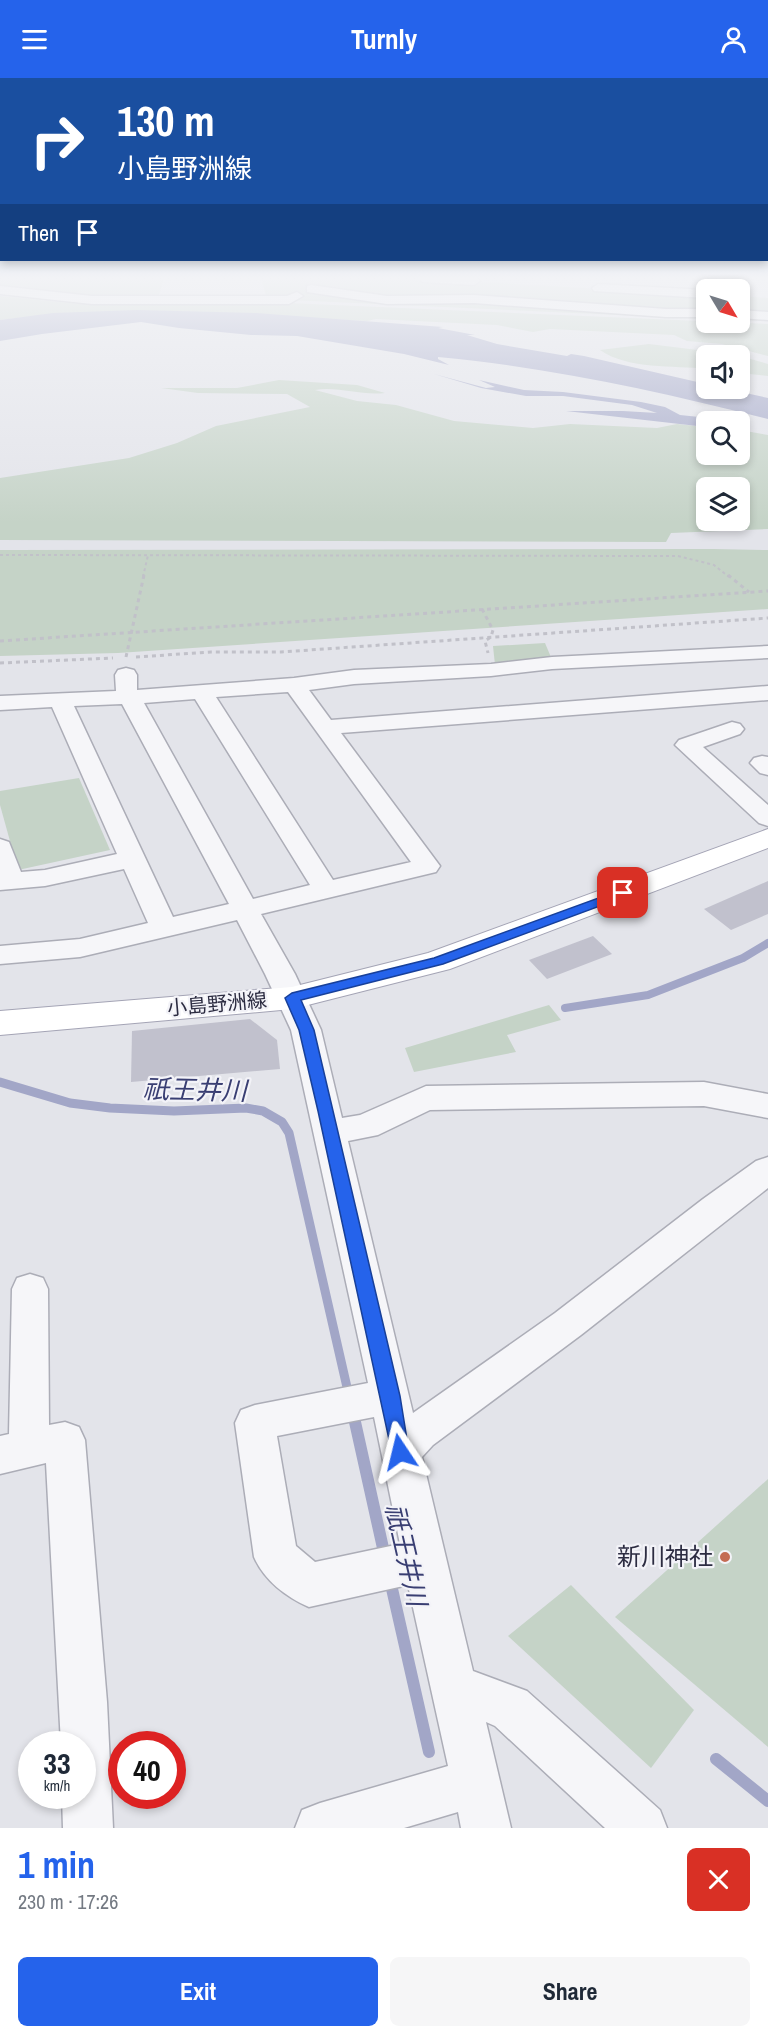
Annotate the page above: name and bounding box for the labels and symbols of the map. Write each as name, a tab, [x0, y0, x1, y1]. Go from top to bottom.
north arrow	[696, 279, 750, 333]
pin	[597, 867, 648, 918]
street label: 小島野洲線	[166, 986, 268, 1021]
water label: 祇王井川	[143, 1071, 250, 1108]
position arrow	[368, 1420, 432, 1484]
water label: 祇王井川	[378, 1500, 436, 1612]
place label: 新川神社	[617, 1540, 713, 1572]
marker: 新川神社	[718, 1550, 732, 1564]
speed limit sign: 40	[108, 1731, 186, 1809]

